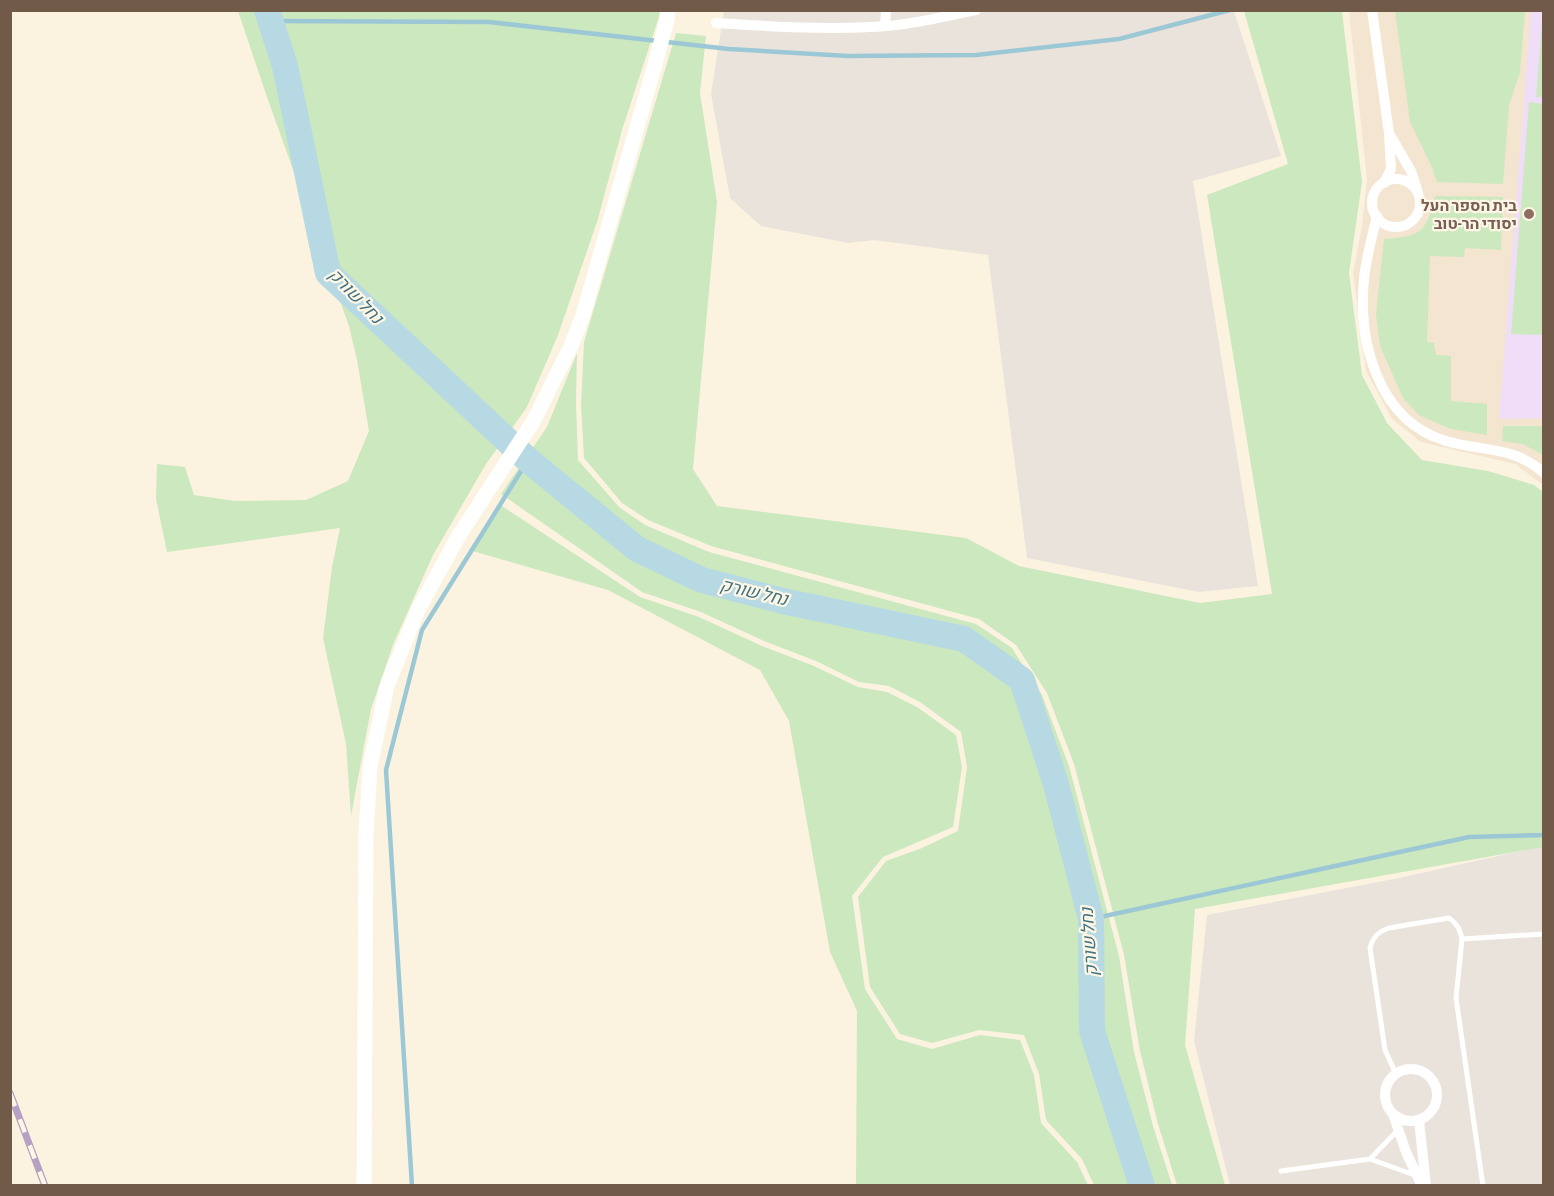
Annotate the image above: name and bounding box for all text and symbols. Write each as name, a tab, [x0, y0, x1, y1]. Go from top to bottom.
place label: בית הספר העל יסודי הר-טוב	[1421, 196, 1517, 232]
marker: בית הספר העל יסודי הר-טוב	[1522, 207, 1536, 221]
water label: נחל שורק	[325, 264, 389, 329]
water label: נחל שורק	[718, 574, 791, 610]
water label: נחל שורק	[1076, 906, 1101, 977]

